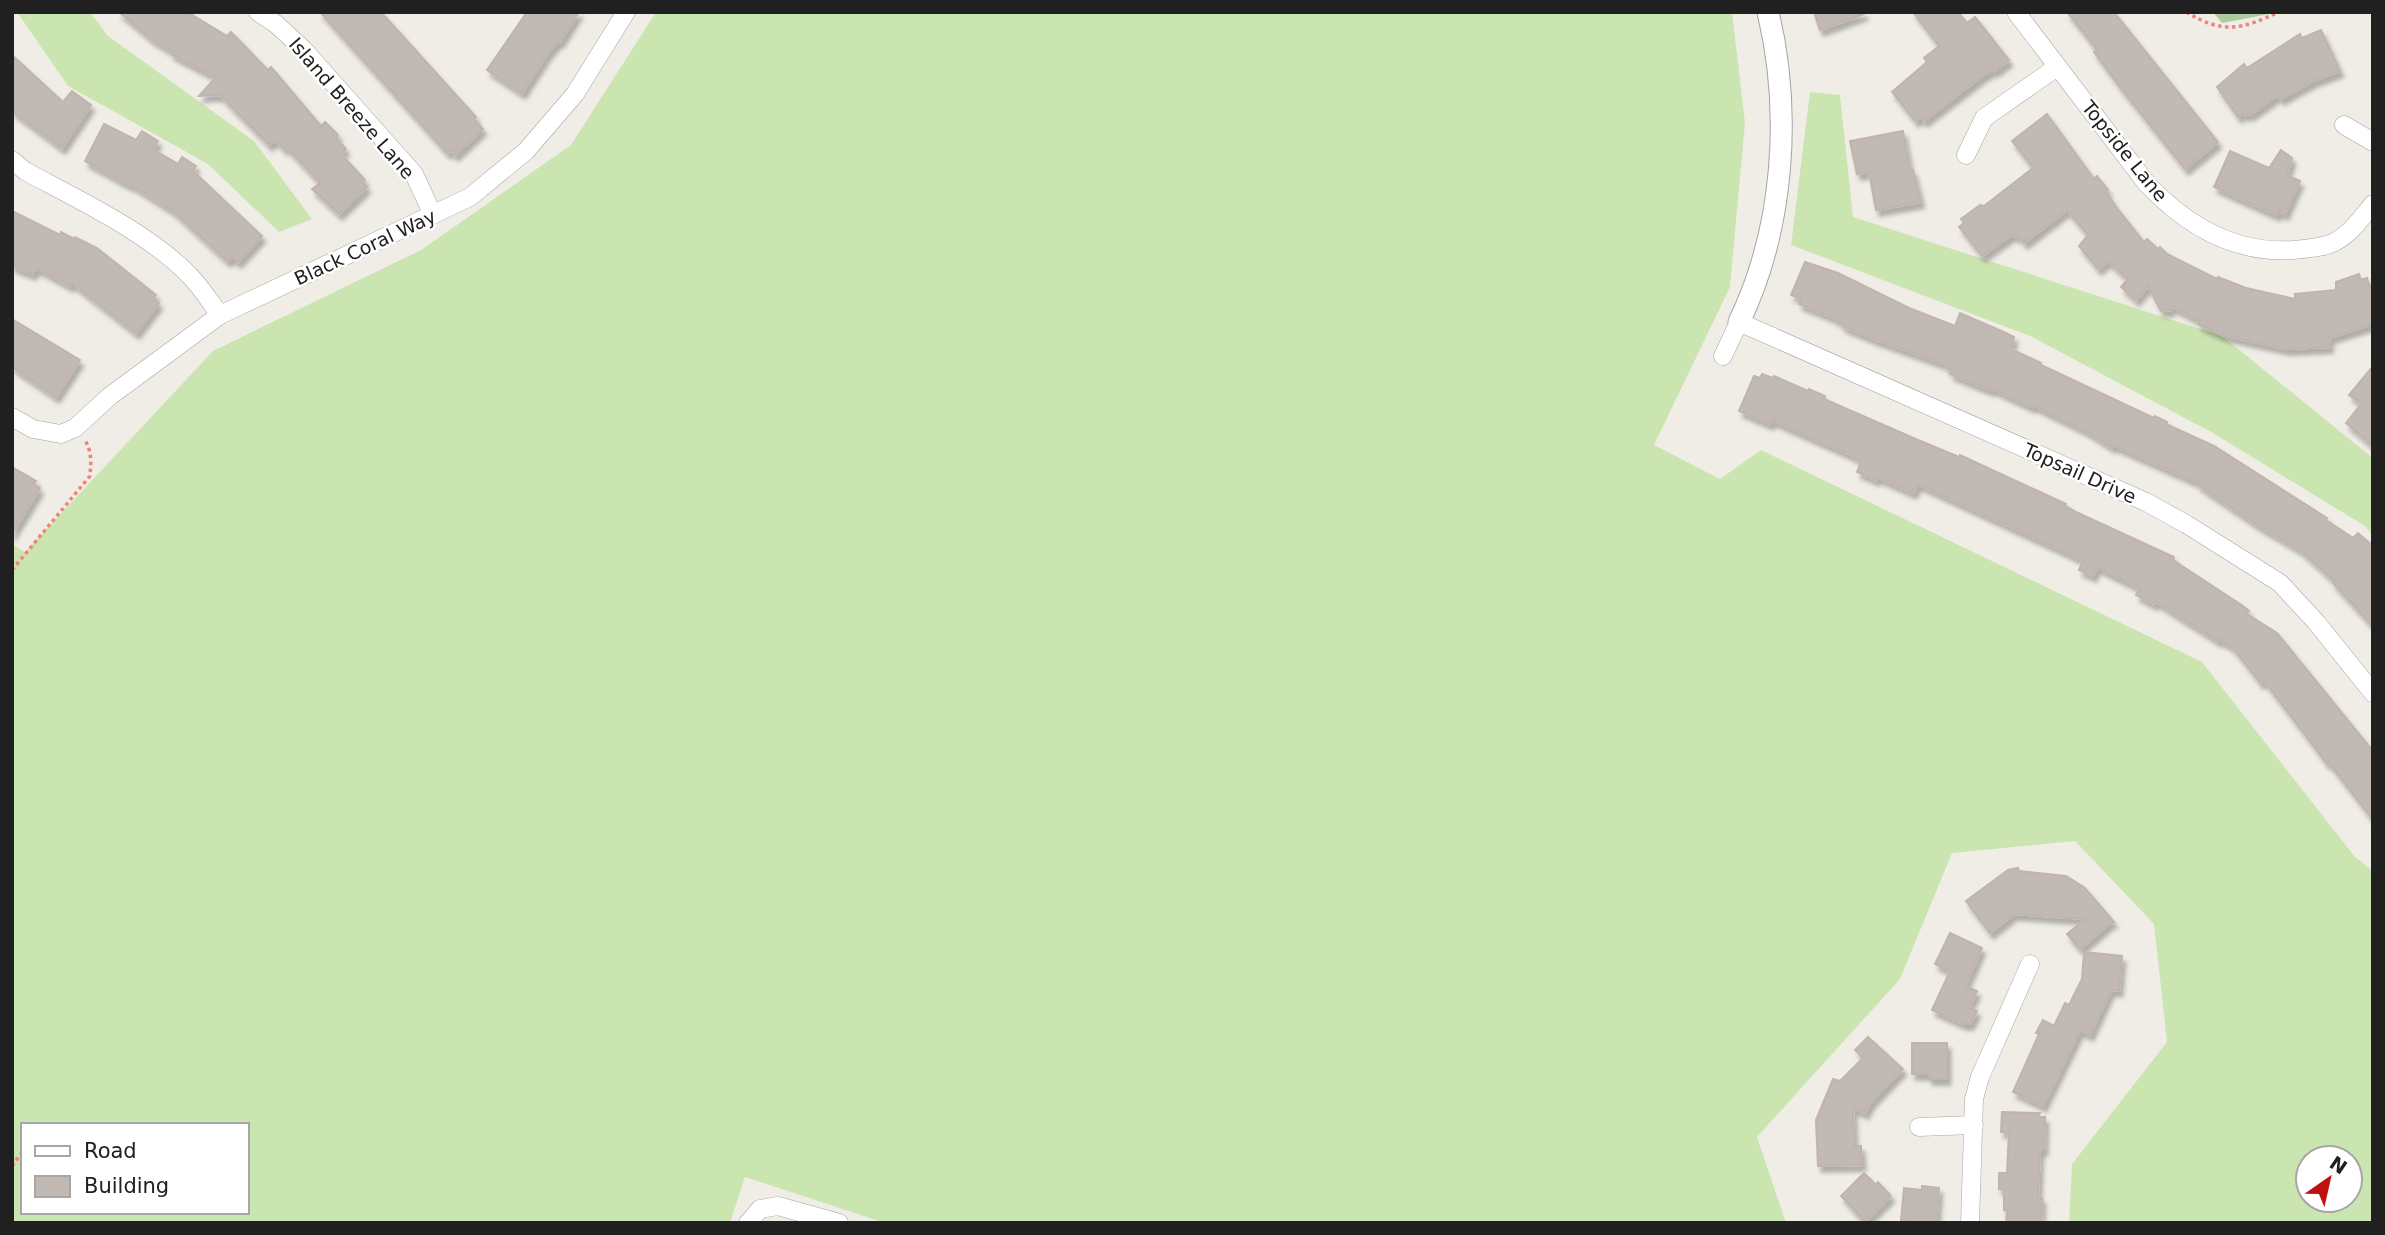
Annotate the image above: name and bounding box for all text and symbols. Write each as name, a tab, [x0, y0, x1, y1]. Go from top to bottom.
street label: Island Breeze Lane	[285, 33, 419, 183]
street label: Topside Lane	[2077, 96, 2172, 206]
street label: Black Coral Way	[291, 205, 439, 289]
street label: Topsail Drive	[2019, 438, 2140, 508]
legend	[21, 1123, 248, 1214]
text: Road	[84, 1139, 137, 1163]
north arrow	[2294, 1144, 2364, 1214]
text: N	[2326, 1151, 2351, 1178]
text: Building	[84, 1174, 169, 1198]

